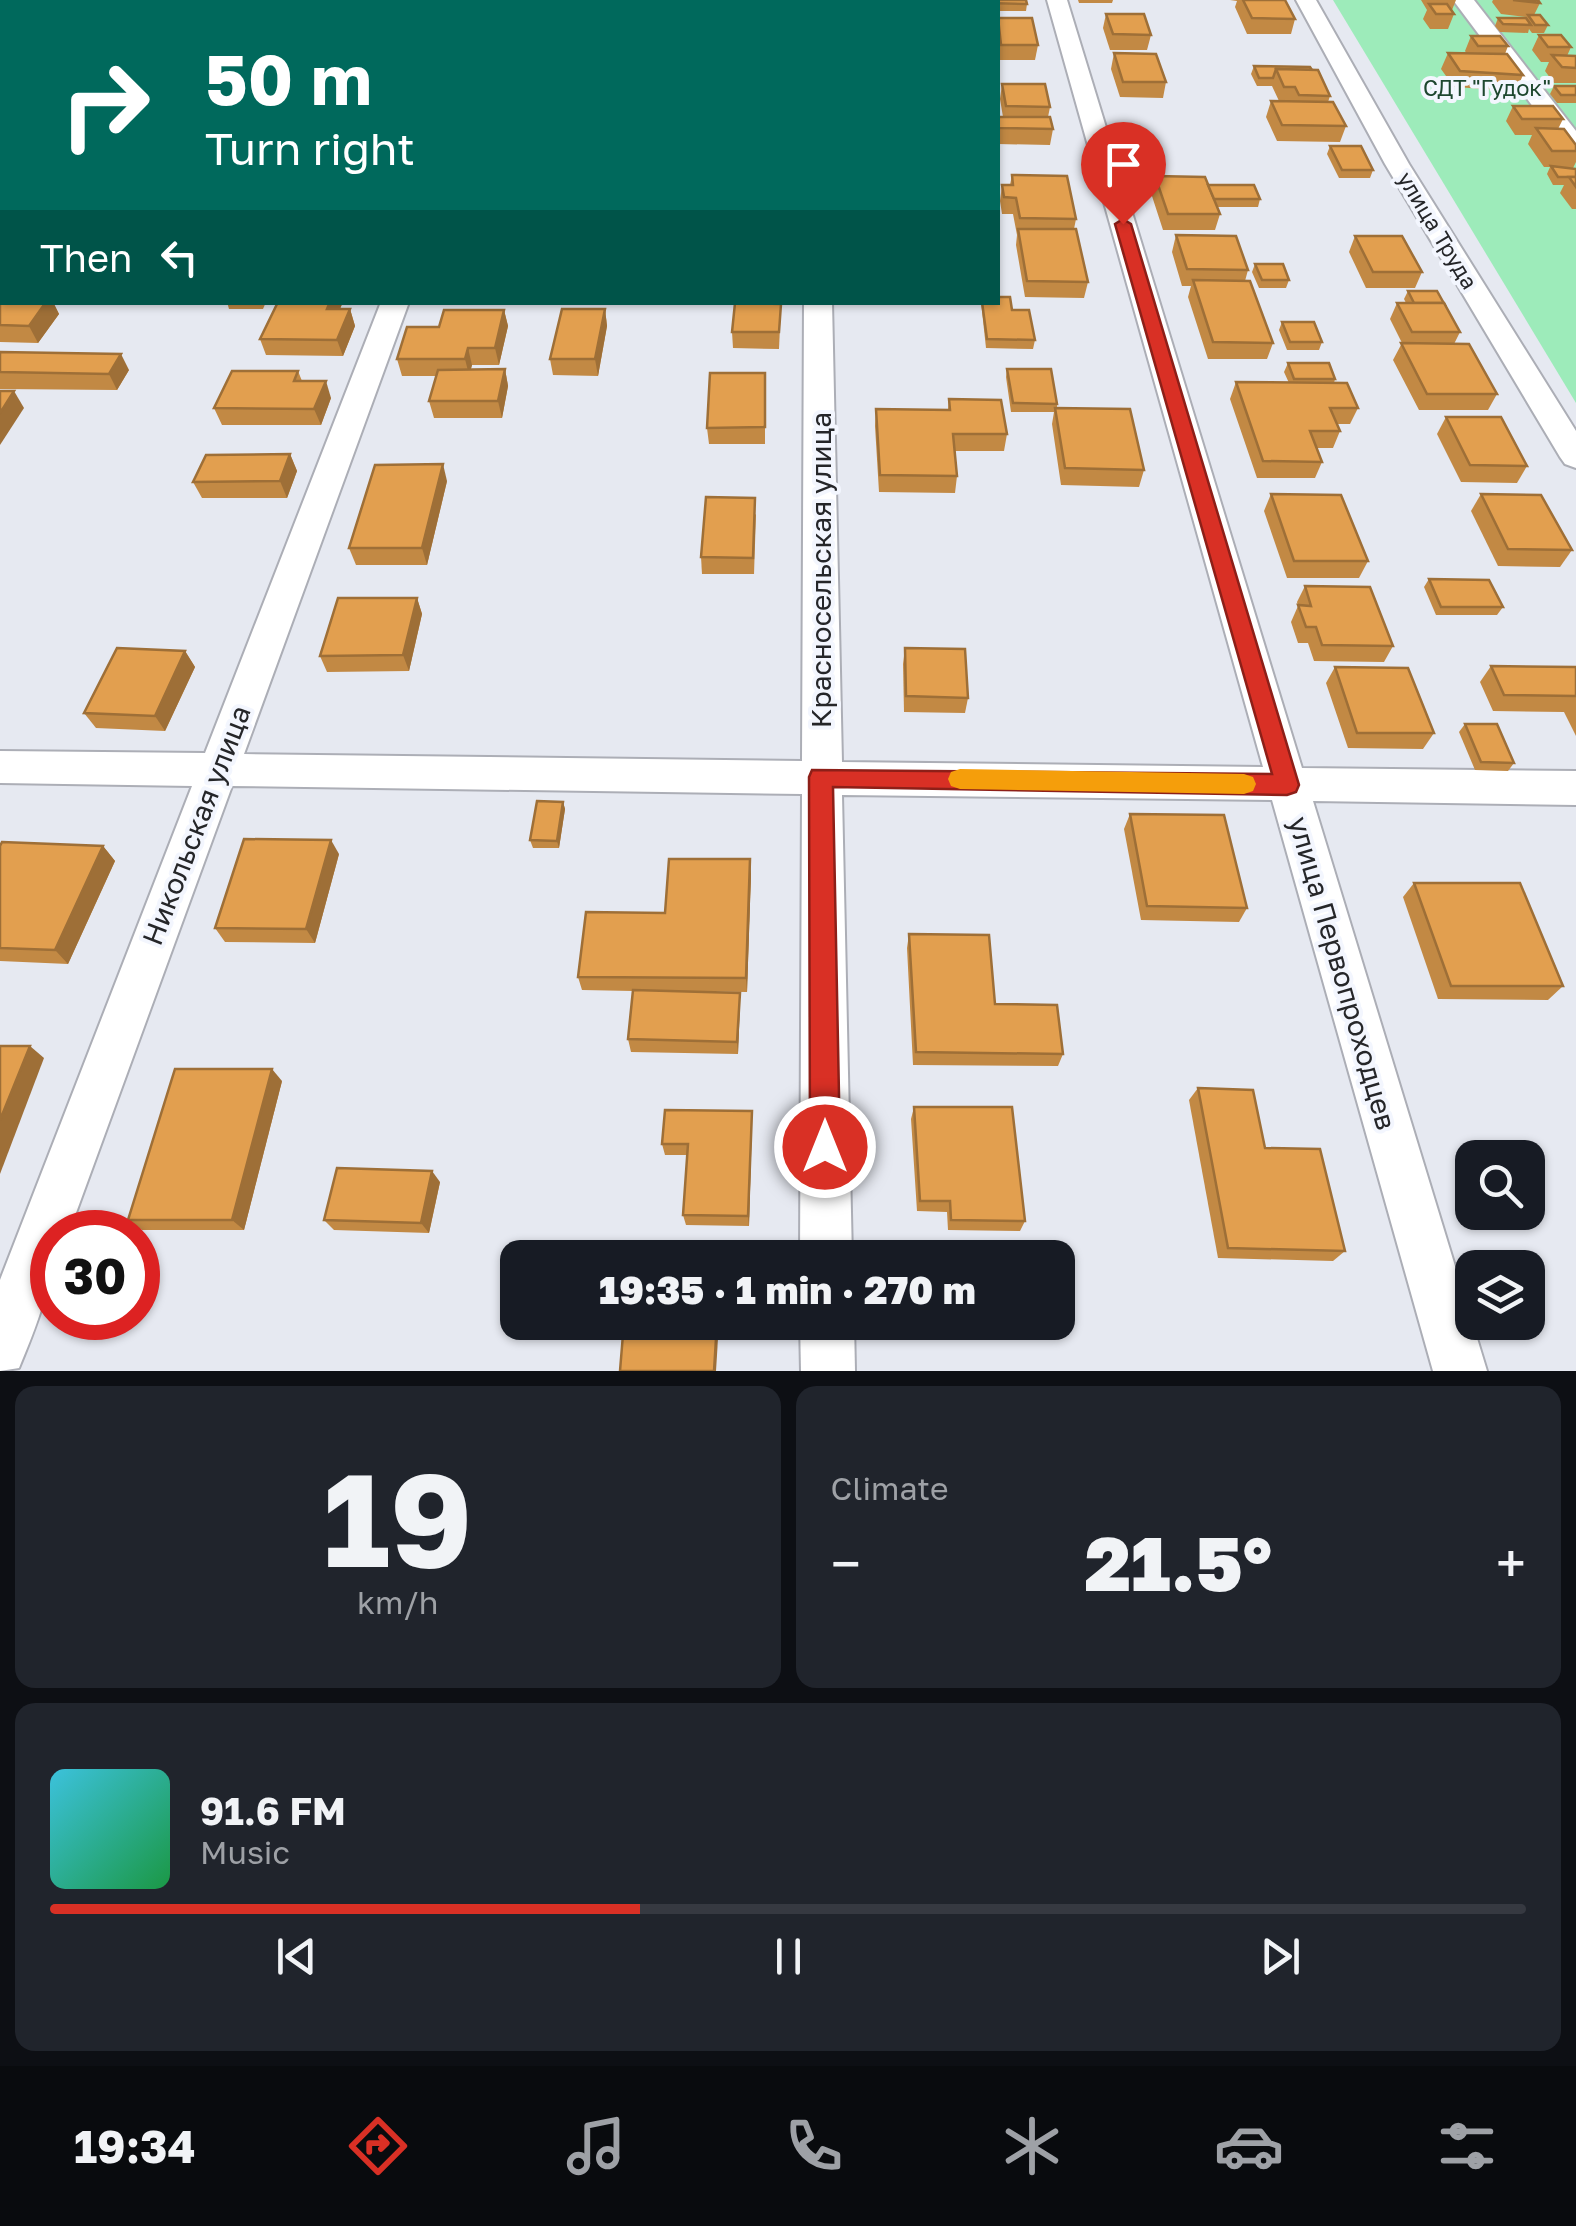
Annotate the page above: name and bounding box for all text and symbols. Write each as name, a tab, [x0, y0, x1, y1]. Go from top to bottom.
text: 50 m	[205, 36, 372, 120]
icon: right	[40, 40, 170, 170]
park label: СДТ "Гудок"	[1423, 74, 1551, 101]
text: Turn right	[205, 121, 415, 175]
pin	[1081, 122, 1166, 225]
icon: arrive	[1096, 137, 1151, 192]
street label: улица Труда	[1392, 166, 1484, 294]
icon: left	[152, 230, 207, 285]
text: Then	[40, 235, 132, 280]
street label: Красносельская улица	[804, 412, 837, 728]
street label: Никольская улица	[135, 701, 257, 949]
street label: улица Первопроходцев	[1282, 813, 1404, 1133]
position arrow	[773, 1095, 877, 1199]
map controls	[1455, 1140, 1545, 1340]
button: search	[1455, 1140, 1545, 1230]
speed limit sign: 30	[30, 1210, 160, 1340]
button: layers	[1455, 1250, 1545, 1340]
text: 19:35 · 1 min · 270 m	[599, 1267, 976, 1312]
text: 19	[323, 1440, 473, 1596]
text: Climate	[831, 1469, 949, 1507]
text: 21.5°	[1085, 1517, 1272, 1608]
text: −	[831, 1530, 861, 1596]
text: +	[1496, 1530, 1526, 1596]
text: km/h	[357, 1583, 438, 1621]
text: 91.6 FM	[200, 1788, 346, 1833]
text: Music	[200, 1833, 290, 1871]
icon: previous	[269, 1929, 324, 1984]
icon: pause	[761, 1929, 816, 1984]
icon: next	[1253, 1929, 1308, 1984]
icon: directions	[343, 2111, 413, 2181]
icon: music	[561, 2111, 631, 2181]
icon: phone	[779, 2111, 849, 2181]
icon: climate	[997, 2111, 1067, 2181]
icon: car	[1214, 2111, 1284, 2181]
icon: filters	[1432, 2111, 1502, 2181]
text: 19:34	[74, 2119, 196, 2173]

